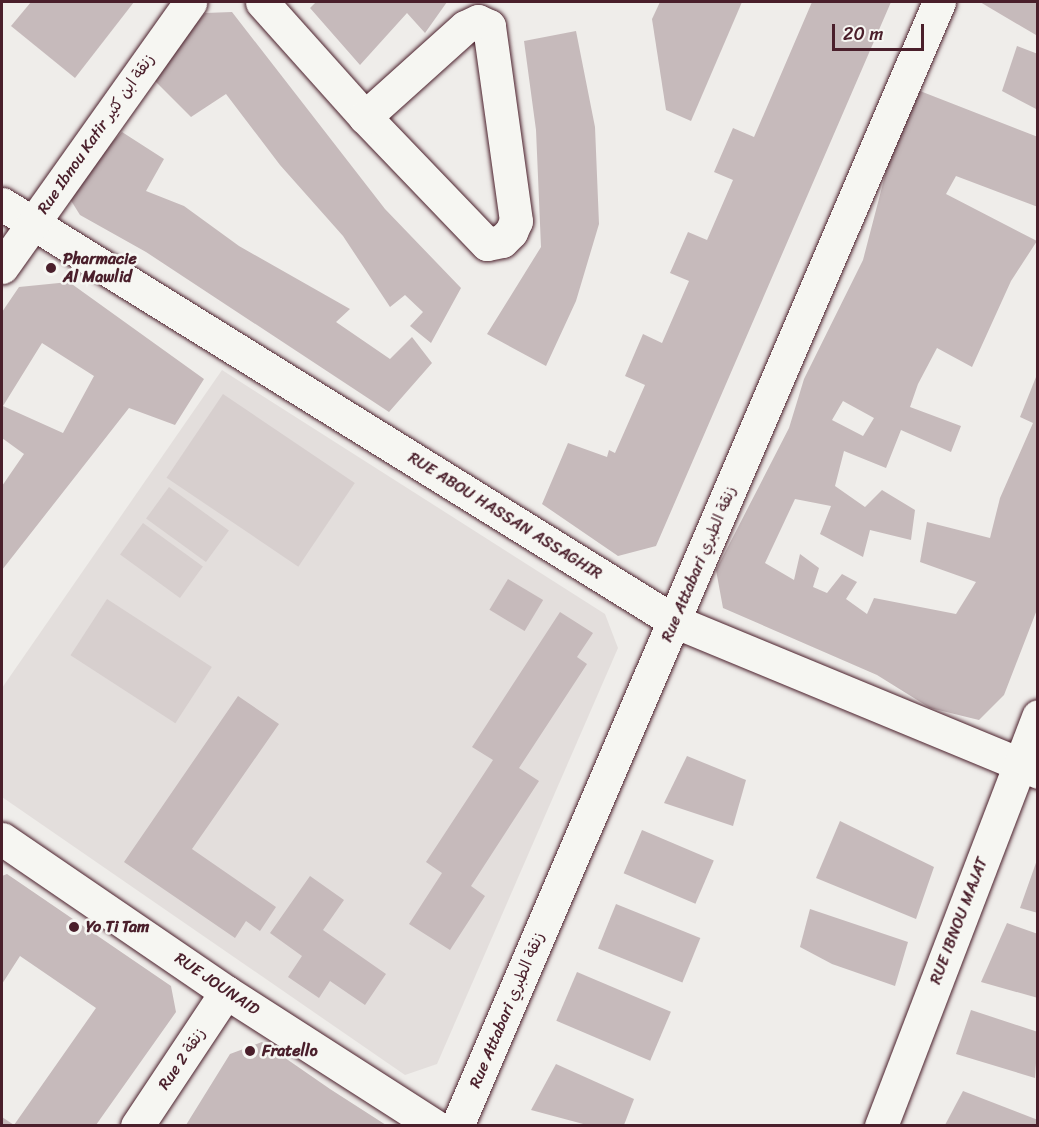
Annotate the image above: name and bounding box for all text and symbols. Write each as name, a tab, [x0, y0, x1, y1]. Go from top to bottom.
scale bar	[835, 12, 926, 50]
text: 20 m	[843, 18, 883, 50]
street label: Rue Ibnou Katir زنقة ابن كثير	[33, 50, 159, 218]
place label: Pharmacie Al Mawlid	[63, 249, 137, 287]
marker: Pharmacie Al Mawlid	[44, 261, 58, 275]
street label: RUE ABOU HASSAN ASSAGHIR	[406, 449, 604, 583]
street label: Rue Attabari زنقة الطبري	[657, 483, 741, 645]
street label: RUE IBNOU MAJAT	[926, 855, 992, 987]
place label: Yo Ti Tam	[86, 917, 151, 937]
marker: Yo Ti Tam	[67, 920, 81, 934]
street label: Rue Attabari زنقة الطبري	[465, 929, 549, 1091]
street label: RUE JOUNAID	[170, 948, 264, 1020]
street label: Rue 2 زنقة	[154, 1024, 210, 1094]
place label: Fratello	[262, 1041, 318, 1061]
marker: Fratello	[243, 1044, 257, 1058]

